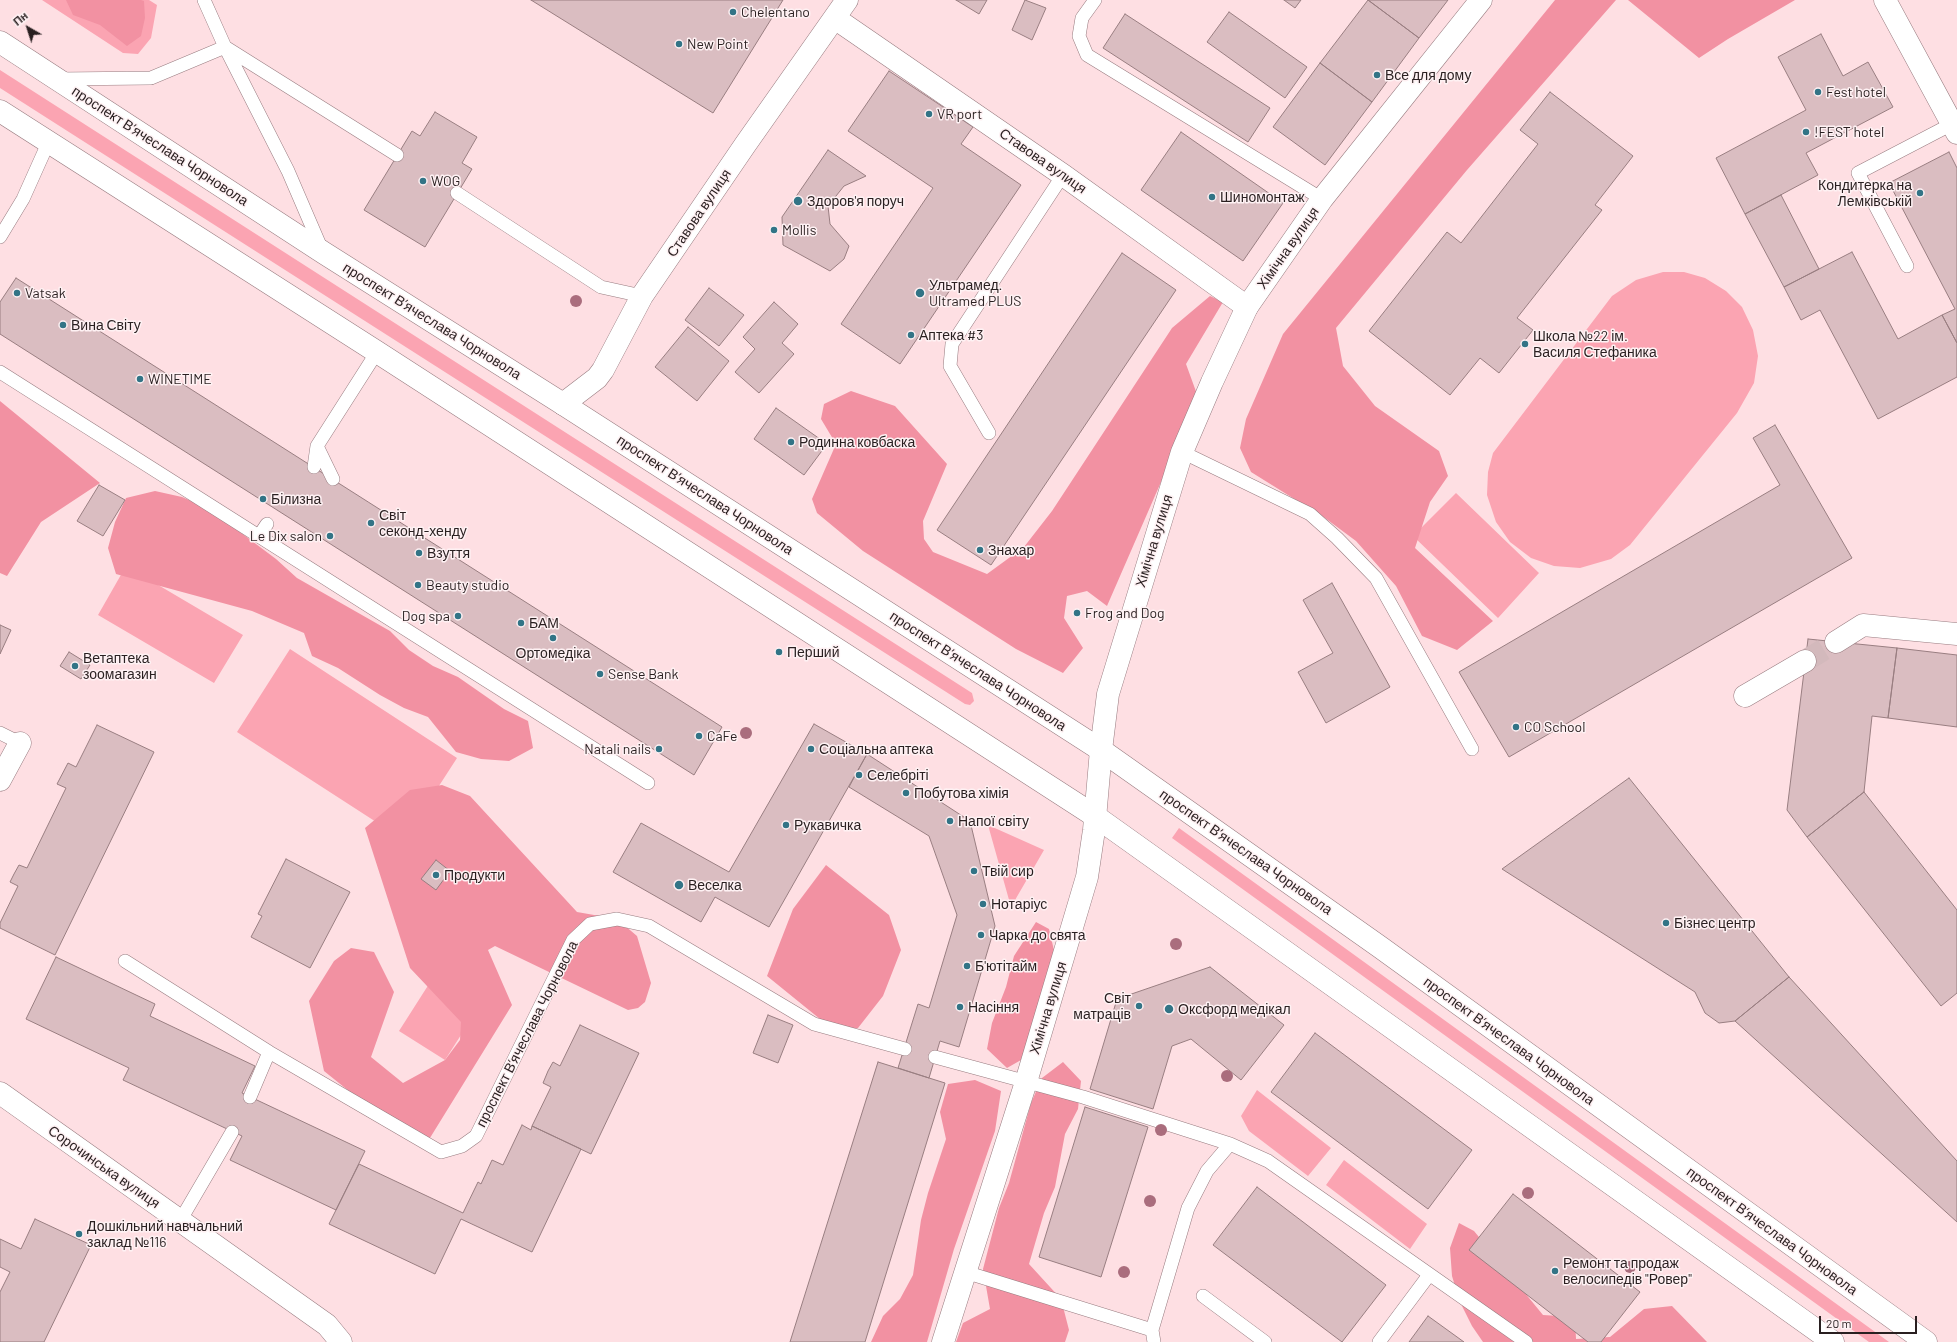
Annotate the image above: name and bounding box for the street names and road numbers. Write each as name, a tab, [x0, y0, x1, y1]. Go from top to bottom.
street label: проспект Вʼячеслава Чорновола	[69, 83, 251, 209]
street label: Ставова вулиця	[996, 125, 1090, 197]
street label: Ставова вулиця	[663, 166, 735, 260]
street label: Хімічна вулиця	[1254, 204, 1322, 292]
street label: проспект Вʼячеслава Чорновола	[340, 259, 524, 383]
street label: проспект Вʼячеслава Чорновола	[614, 432, 796, 558]
street label: Хімічна вулиця	[1132, 493, 1176, 589]
street label: проспект Вʼячеслава Чорновола	[887, 608, 1069, 734]
street label: проспект Вʼячеслава Чорновола	[1156, 786, 1336, 918]
street label: проспект Вʼячеслава Чорновола	[473, 938, 581, 1130]
street label: Хімічна вулиця	[1026, 960, 1070, 1056]
street label: проспект Вʼячеслава Чорновола	[1420, 973, 1598, 1109]
street label: Сорочинська вулиця	[45, 1122, 163, 1212]
street label: проспект Вʼячеслава Чорновола	[1683, 1163, 1861, 1299]

